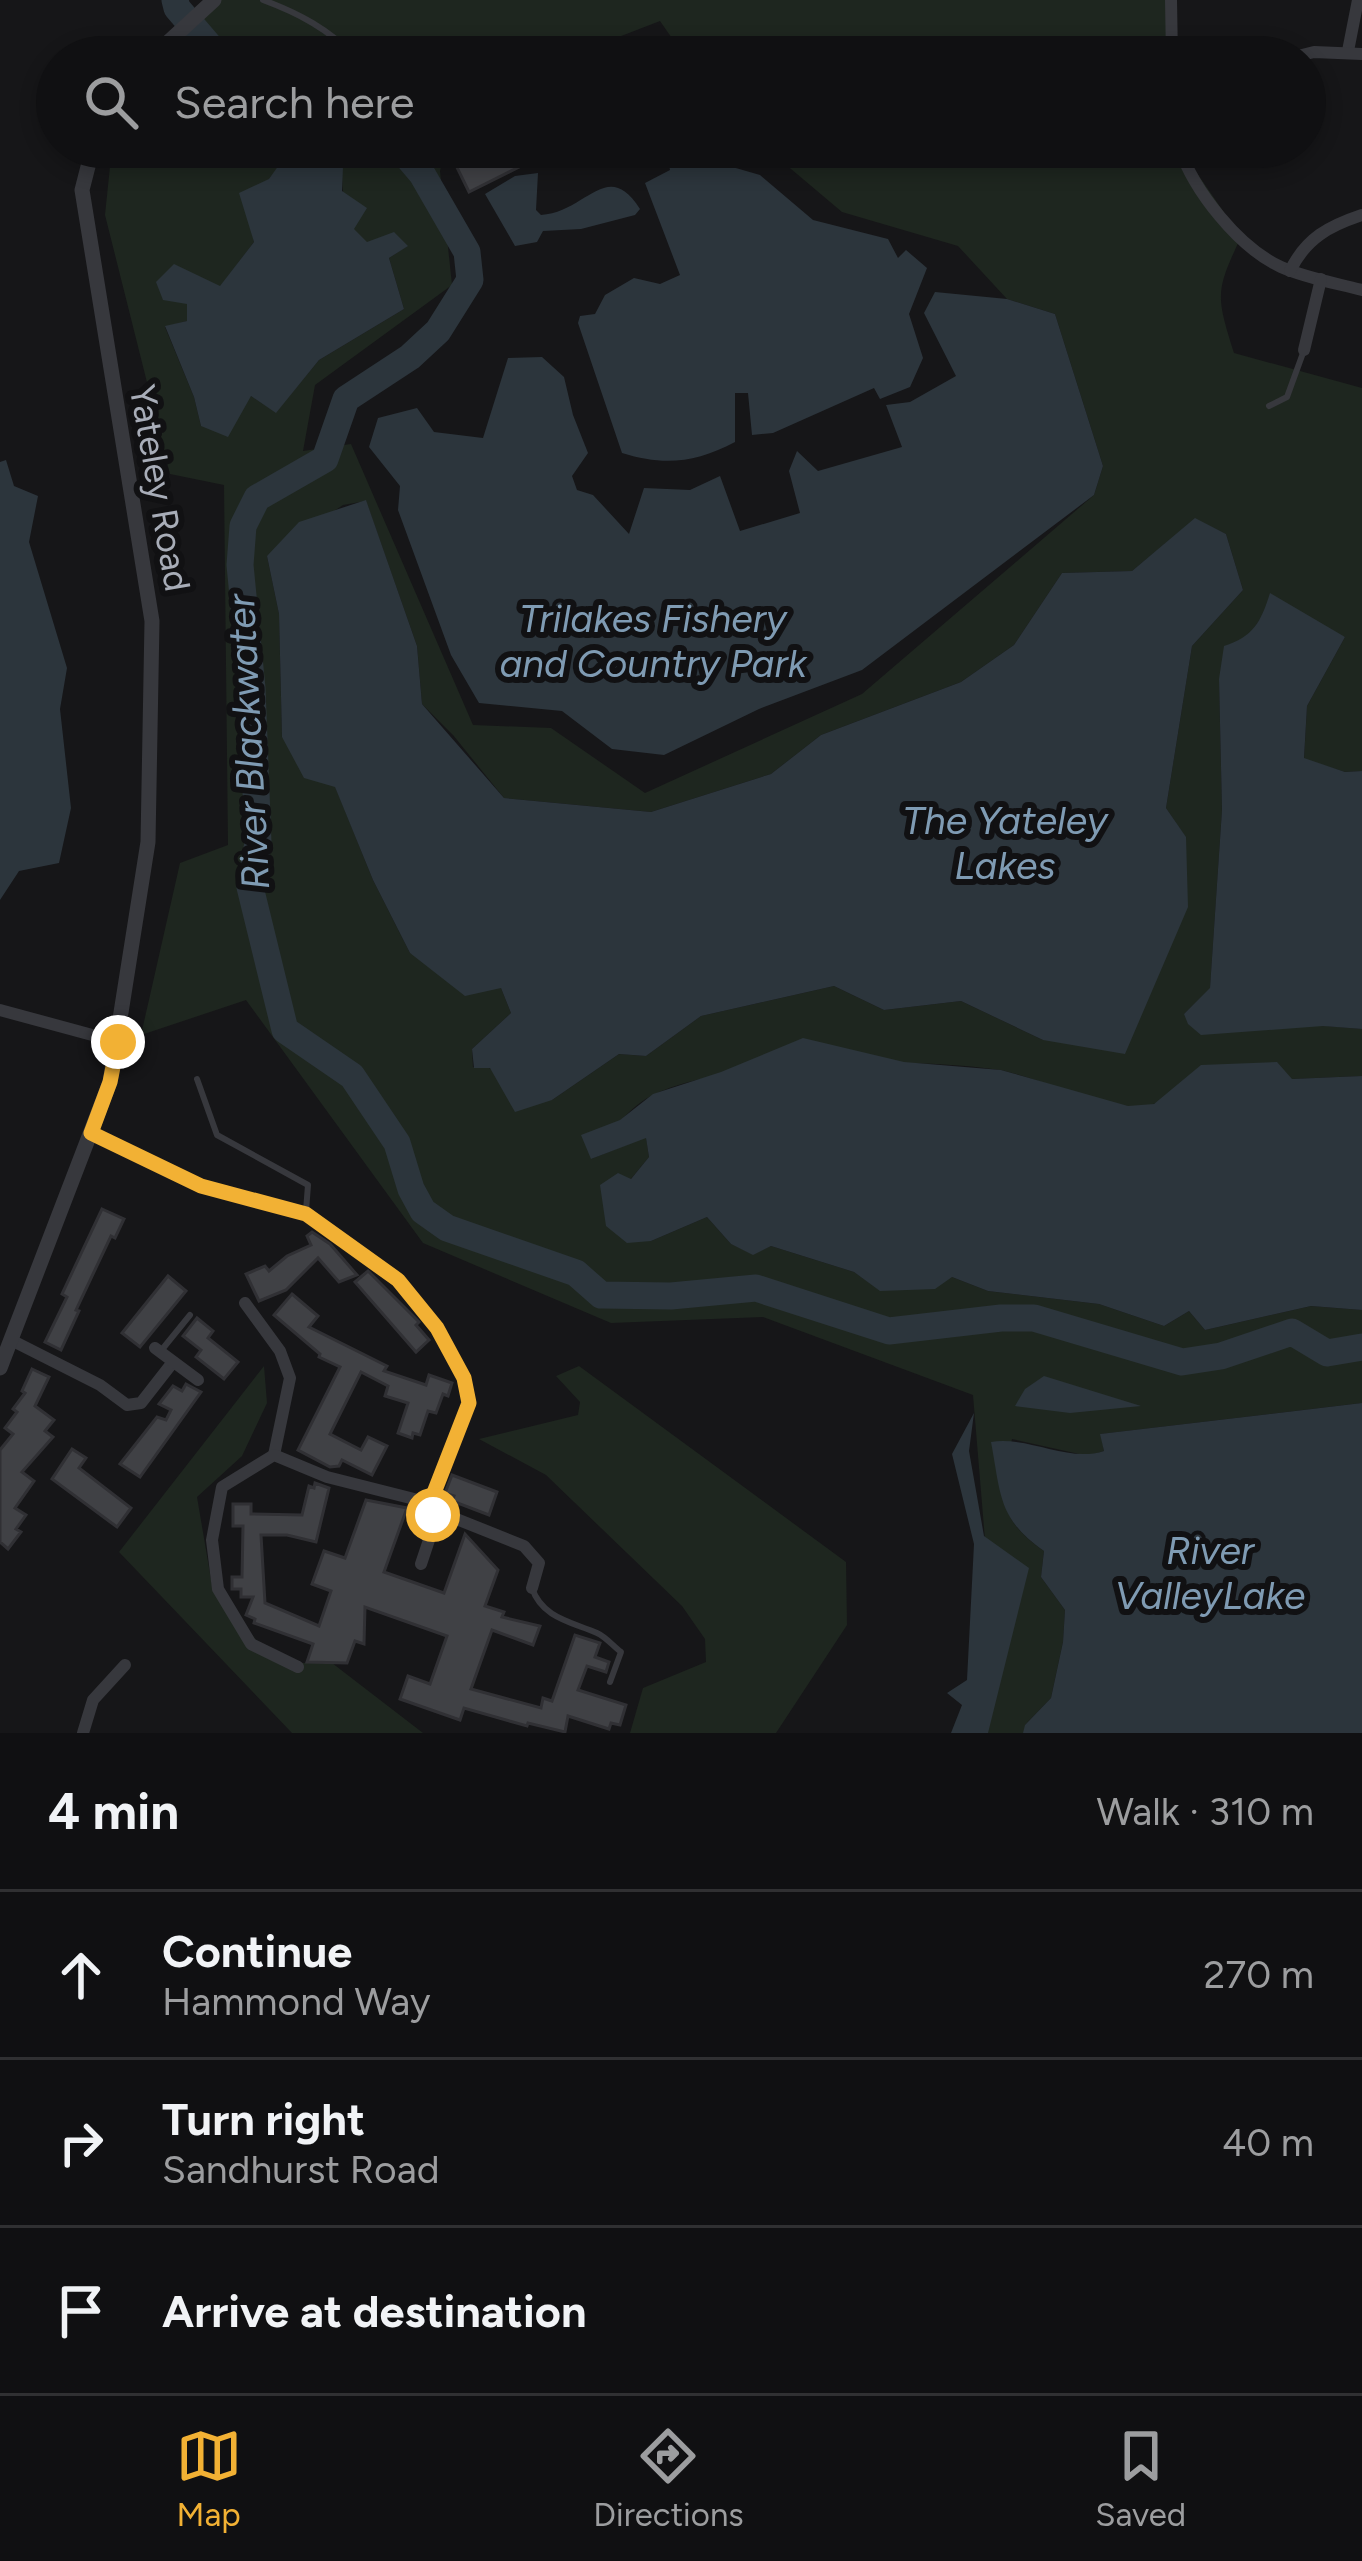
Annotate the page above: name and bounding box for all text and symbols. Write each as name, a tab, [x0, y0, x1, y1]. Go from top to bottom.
search box	[36, 36, 1326, 168]
icon: search	[78, 69, 144, 135]
text: Search here	[174, 75, 414, 129]
street label: Yateley Road	[121, 381, 199, 595]
water label: River Blackwater	[217, 591, 279, 891]
water label: Trilakes Fishery and Country Park	[499, 595, 808, 687]
water label: The Yateley Lakes	[902, 797, 1109, 889]
route end	[91, 1015, 145, 1069]
route start	[406, 1488, 460, 1542]
water label: River ValleyLake	[1115, 1527, 1305, 1619]
text: 4 min	[48, 1781, 179, 1842]
text: Walk · 310 m	[1096, 1788, 1314, 1835]
text: Continue	[162, 1924, 352, 1978]
icon: ahead	[48, 1942, 114, 2008]
text: 270 m	[1203, 1951, 1314, 1998]
text: Hammond Way	[162, 1978, 430, 2025]
text: Turn right	[162, 2092, 365, 2146]
icon: right	[48, 2110, 114, 2176]
text: 40 m	[1222, 2119, 1314, 2166]
text: Sandhurst Road	[162, 2146, 440, 2193]
icon: arrive	[48, 2278, 114, 2344]
text: Arrive at destination	[162, 2284, 586, 2338]
tab: Map	[176, 2423, 242, 2534]
tab: Directions	[593, 2423, 744, 2534]
tab: Saved	[1095, 2423, 1186, 2534]

